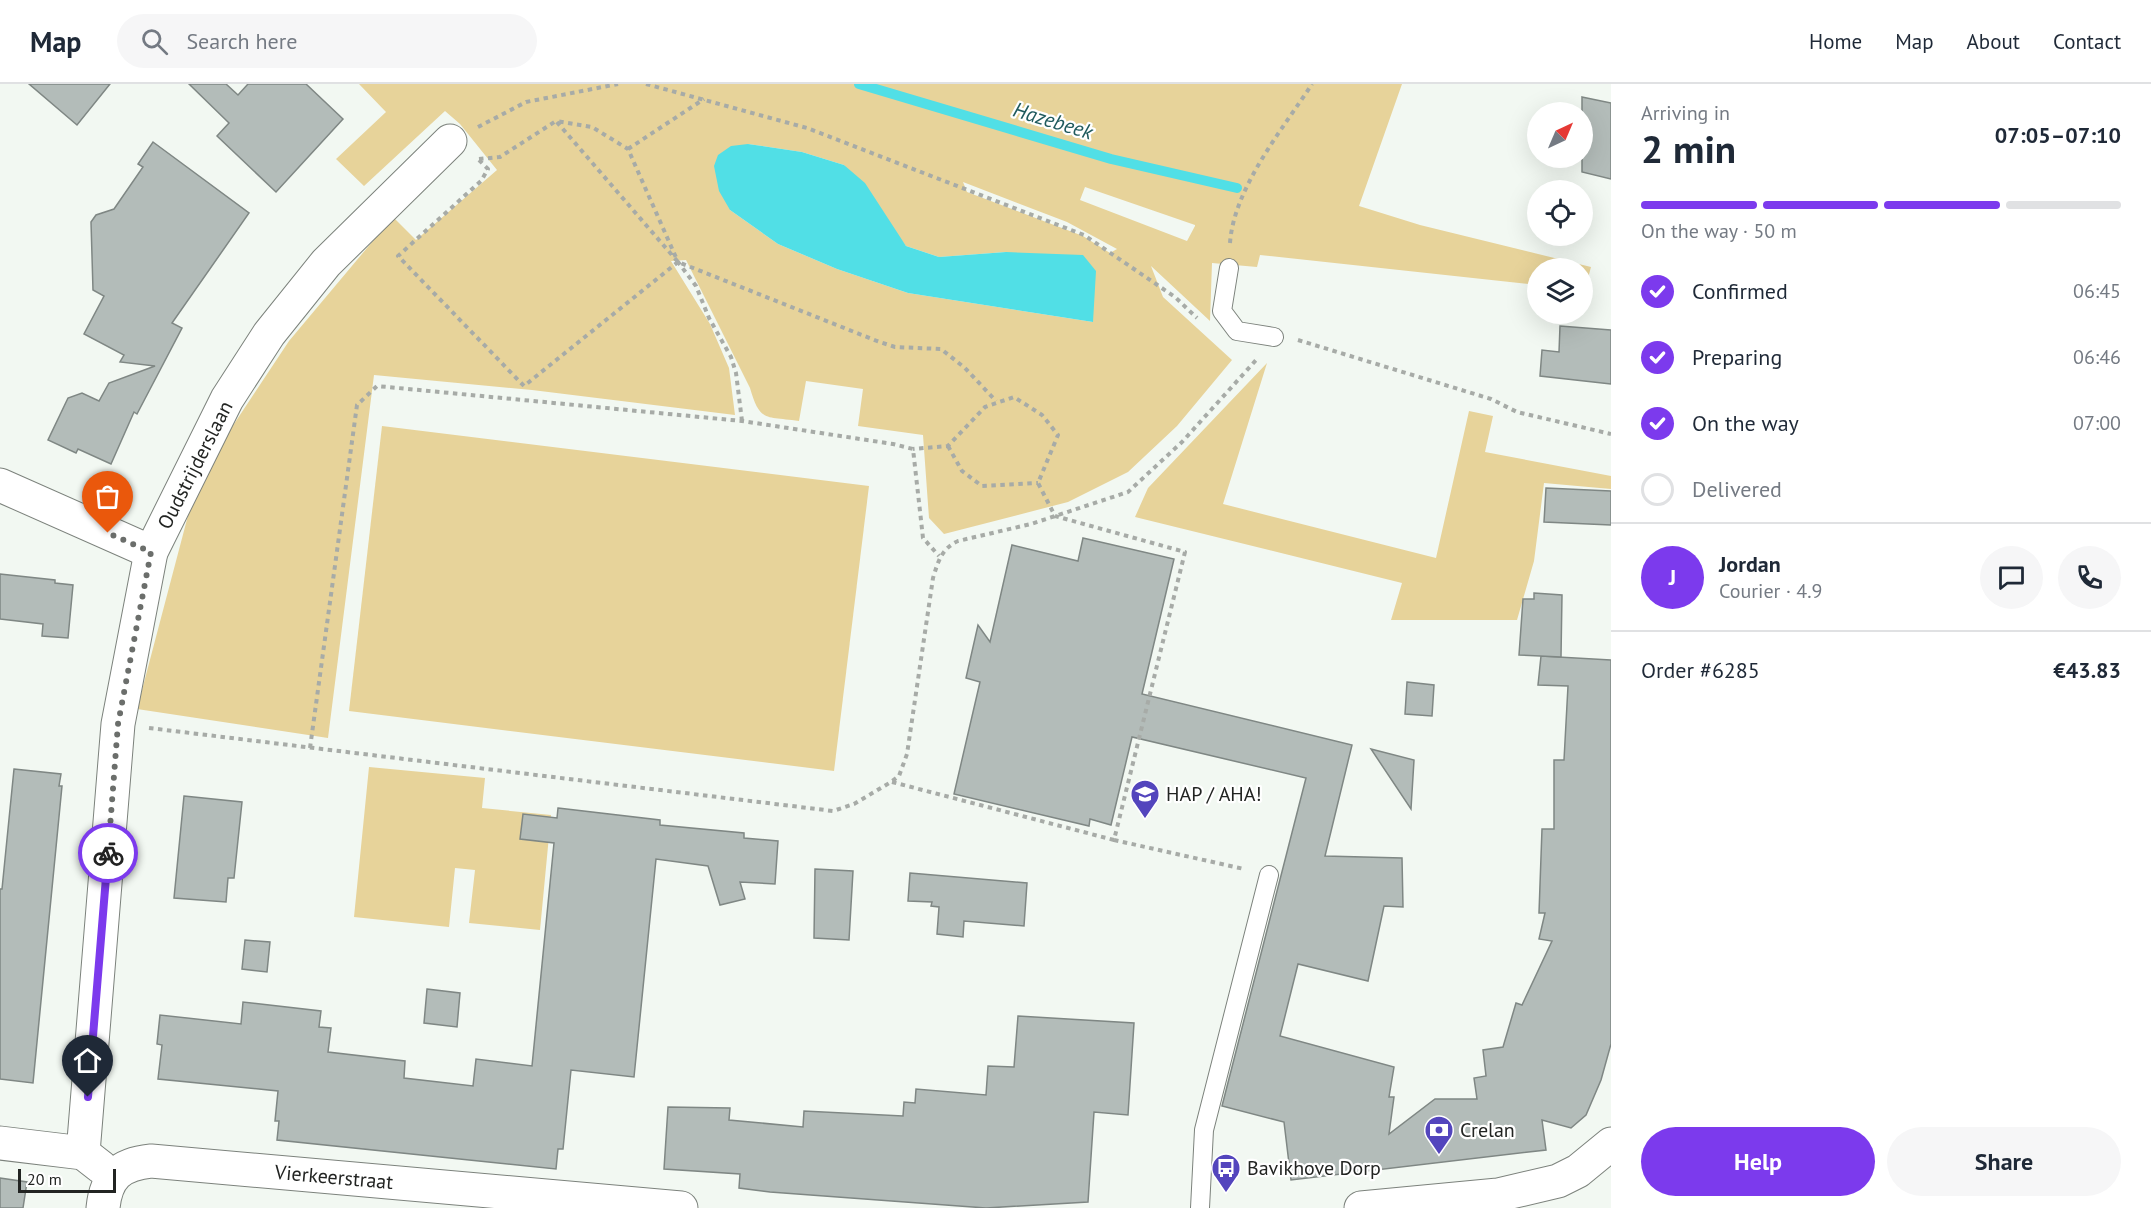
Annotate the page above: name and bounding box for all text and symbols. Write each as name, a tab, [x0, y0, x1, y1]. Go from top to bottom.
search box	[117, 14, 537, 68]
text: Map	[30, 23, 81, 60]
icon: search	[138, 25, 171, 58]
text: Search here	[186, 27, 297, 55]
text: Home	[1809, 28, 1862, 55]
text: Map	[1895, 28, 1934, 55]
text: About	[1967, 28, 2020, 55]
text: Contact	[2053, 28, 2121, 55]
water label: Hazebeek	[1010, 96, 1098, 146]
text: Arriving in	[1641, 100, 1730, 126]
north arrow	[1527, 102, 1593, 168]
map controls	[1527, 102, 1593, 324]
text: 07:05–07:10	[1995, 121, 2121, 149]
text: 2 min	[1641, 123, 1736, 174]
button: locate	[1527, 180, 1593, 246]
text: On the way · 50 m	[1641, 218, 1797, 244]
button: layers	[1527, 258, 1593, 324]
icon: check	[1641, 275, 1674, 308]
text: Confirmed	[1692, 277, 1788, 305]
text: 06:45	[2073, 278, 2121, 304]
icon: check	[1641, 341, 1674, 374]
text: Preparing	[1692, 343, 1782, 371]
text: 06:46	[2073, 344, 2121, 370]
street label: Oudstrijderslaan	[151, 396, 239, 534]
icon: check	[1641, 407, 1674, 440]
text: On the way	[1692, 409, 1799, 437]
text: 07:00	[2073, 410, 2121, 436]
pin	[82, 471, 133, 533]
text: Delivered	[1692, 475, 1782, 503]
icon: bag	[91, 480, 124, 513]
button: chat	[1980, 546, 2043, 609]
button: phone	[2058, 546, 2121, 609]
text: Jordan	[1719, 550, 1781, 578]
text: J	[1669, 563, 1676, 591]
text: Courier · 4.9	[1719, 578, 1822, 604]
text: Order #6285	[1641, 656, 1760, 684]
text: €43.83	[2053, 656, 2121, 684]
school or university icon: HAP / AHA!	[1129, 778, 1161, 820]
place label: HAP / AHA!	[1166, 781, 1262, 807]
courier	[78, 823, 138, 883]
icon: bike	[92, 837, 125, 870]
pin	[62, 1035, 113, 1097]
icon: home	[71, 1044, 104, 1077]
bank icon: Crelan	[1423, 1114, 1455, 1156]
place label: Crelan	[1460, 1117, 1515, 1143]
button: Help	[1641, 1127, 1875, 1196]
button: Share	[1887, 1127, 2121, 1196]
bus stop icon: Bavikhove Dorp	[1210, 1152, 1242, 1194]
place label: Bavikhove Dorp	[1247, 1155, 1381, 1181]
street label: Vierkeerstraat	[273, 1159, 394, 1195]
scale bar	[18, 1166, 116, 1194]
text: 20 m	[27, 1169, 62, 1189]

